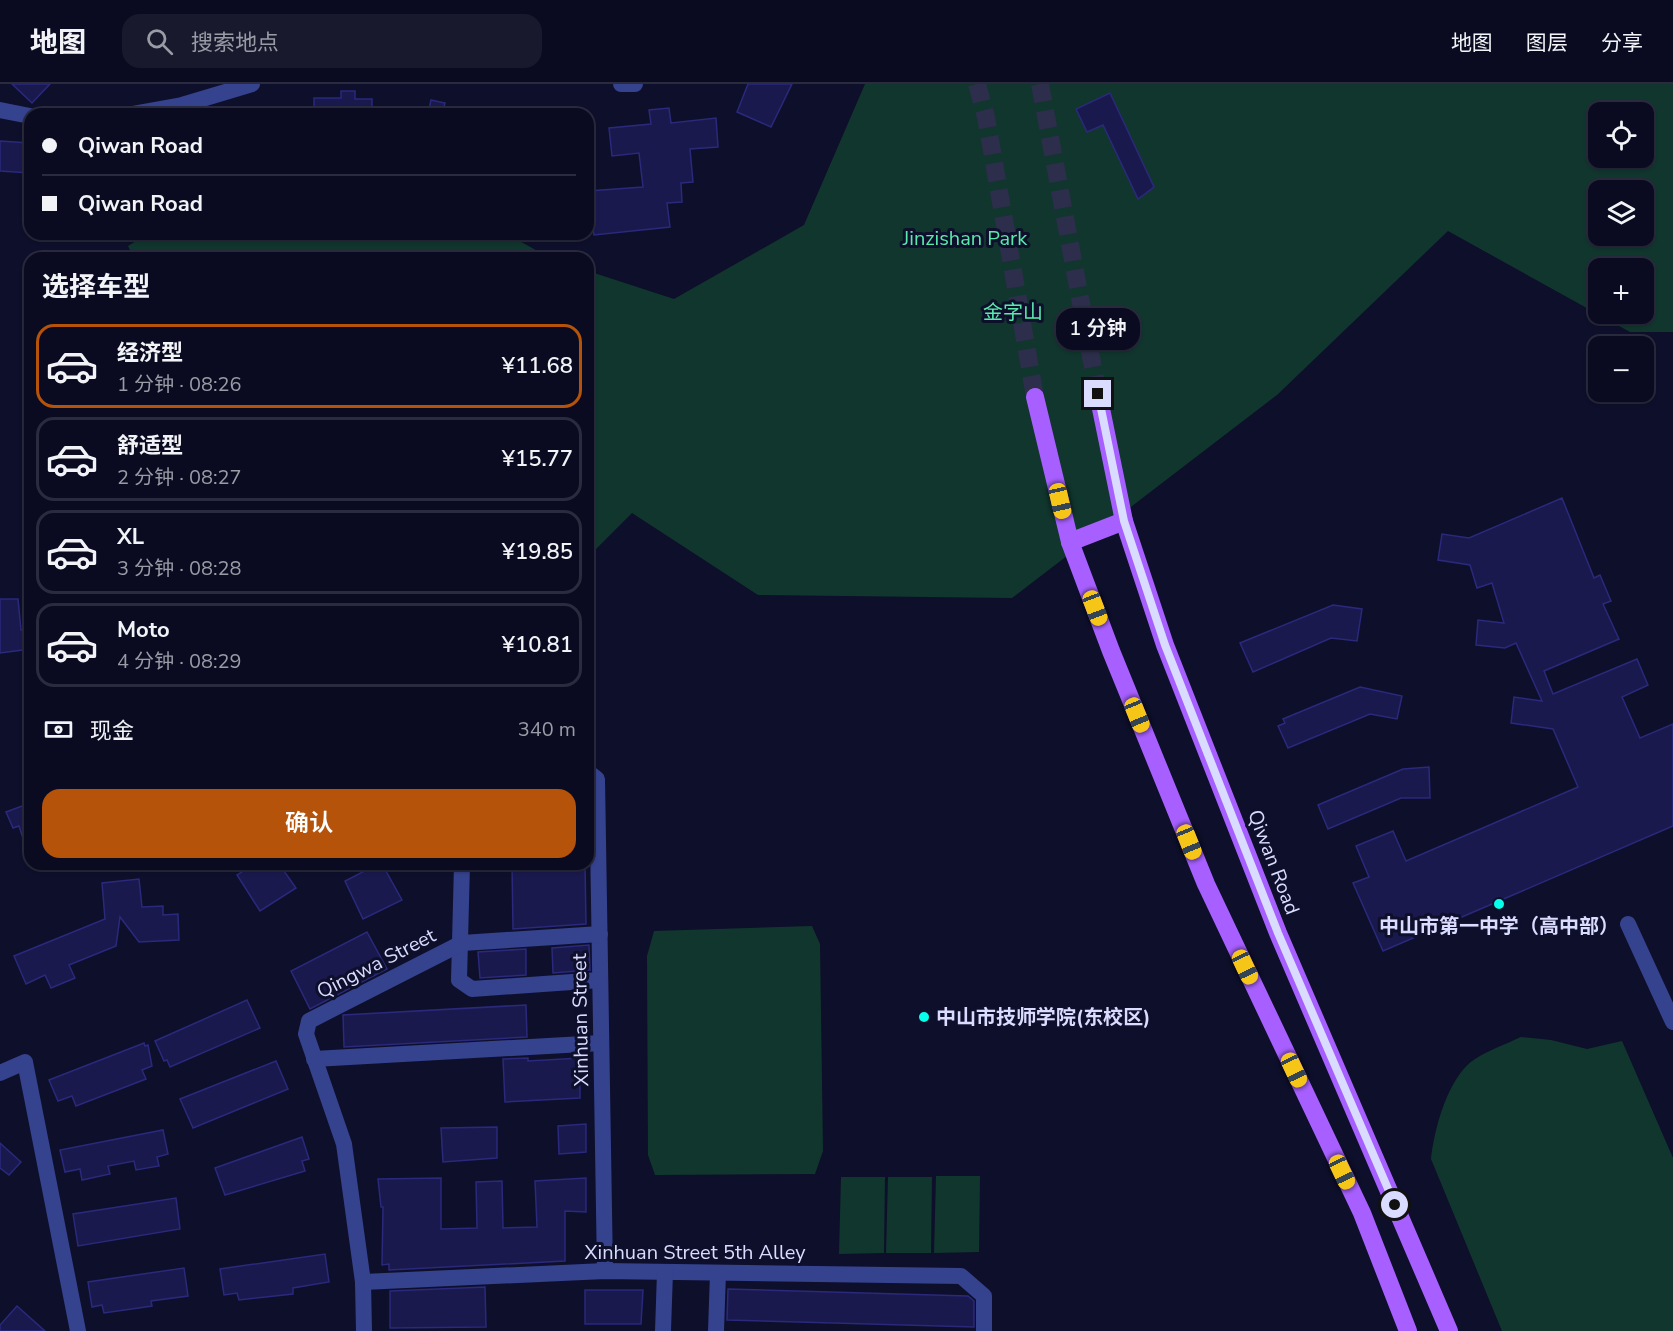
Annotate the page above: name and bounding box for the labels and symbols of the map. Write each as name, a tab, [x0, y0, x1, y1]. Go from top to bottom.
park label: Jinzishan Park	[902, 225, 1028, 252]
park label: 金字山	[983, 299, 1043, 326]
callout: 1 分钟	[1056, 307, 1140, 349]
route end	[1084, 380, 1111, 407]
car	[1047, 481, 1073, 521]
car	[1080, 588, 1110, 628]
car	[1122, 695, 1152, 735]
street label: Qiwan Road	[1241, 806, 1306, 918]
car	[1174, 822, 1204, 862]
marker: 中山市第一中学（高中部）	[1492, 897, 1506, 911]
place label: 中山市第一中学（高中部）	[1379, 913, 1619, 940]
street label: Qingwa Street	[312, 921, 441, 1005]
car	[1229, 947, 1261, 987]
street label: Xinhuan Street	[566, 952, 595, 1087]
place label: 中山市技师学院(东校区)	[936, 1004, 1150, 1031]
marker: 中山市技师学院(东校区)	[917, 1010, 931, 1024]
car	[1278, 1050, 1310, 1090]
car	[1326, 1152, 1358, 1192]
route start	[1381, 1191, 1408, 1218]
street label: Xinhuan Street 5th Alley	[585, 1239, 806, 1266]

